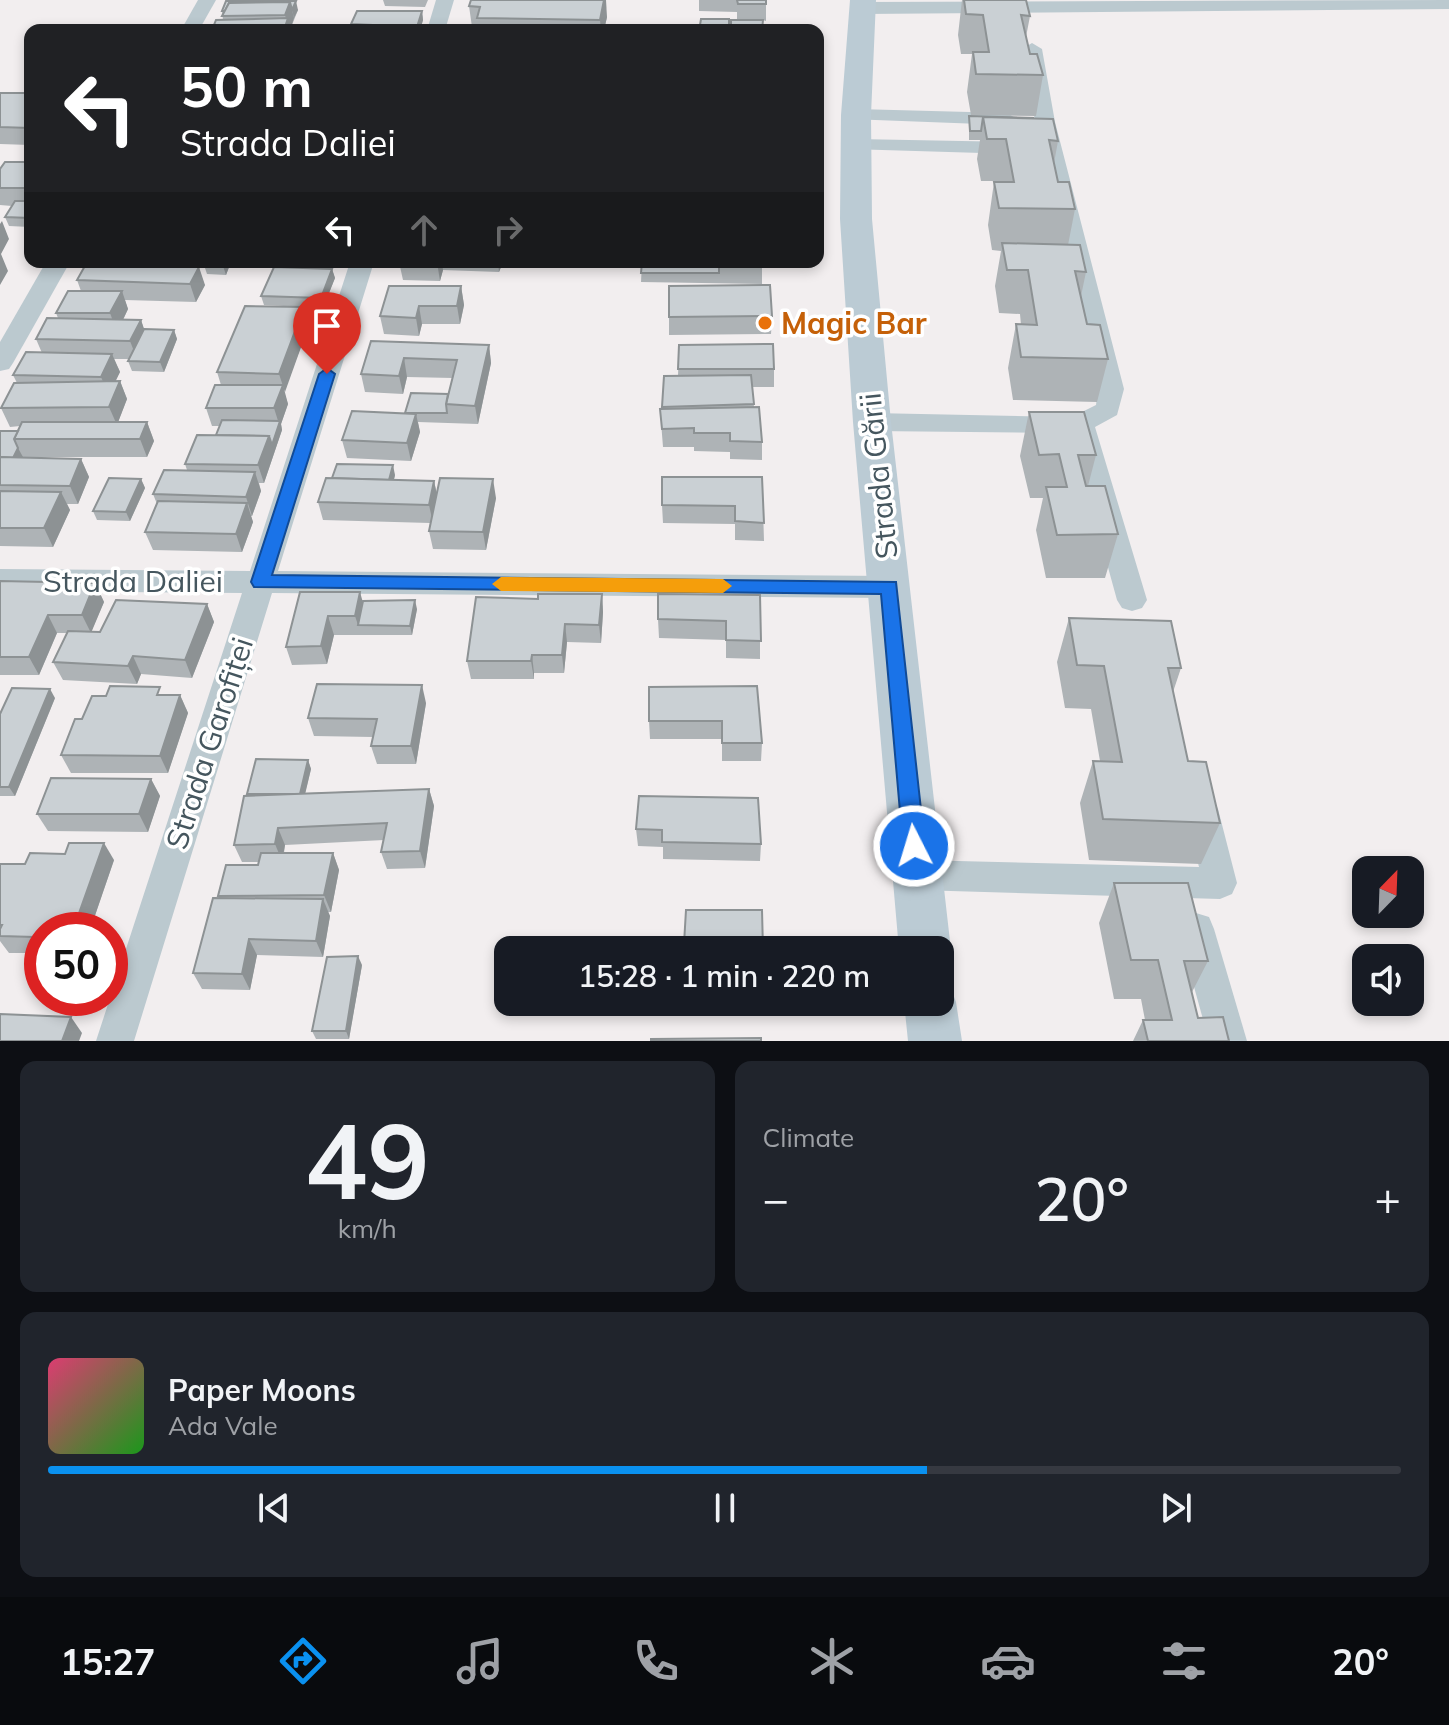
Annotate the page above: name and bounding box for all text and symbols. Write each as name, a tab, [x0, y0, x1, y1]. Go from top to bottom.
text: 50 m	[180, 51, 313, 121]
icon: left	[48, 56, 152, 160]
text: Strada Daliei	[180, 120, 396, 165]
icon: left	[318, 208, 362, 252]
icon: ahead	[402, 208, 446, 252]
icon: right	[486, 208, 530, 252]
pin	[293, 292, 361, 374]
icon: arrive	[305, 304, 349, 348]
place label: Magic Bar	[781, 304, 927, 342]
marker: Magic Bar	[756, 314, 774, 332]
street label: Strada Gării	[850, 391, 906, 561]
street label: Strada Daliei	[43, 562, 223, 600]
street label: Strada Garofiței	[157, 632, 261, 854]
position arrow	[872, 804, 956, 888]
north arrow	[1352, 856, 1424, 928]
map controls	[1352, 856, 1424, 1016]
speed limit sign: 50	[24, 912, 128, 1016]
button: sound	[1352, 944, 1424, 1016]
text: 15:28 · 1 min · 220 m	[578, 957, 870, 995]
text: 49	[305, 1094, 430, 1225]
text: Climate	[763, 1121, 854, 1154]
text: 20°	[1035, 1161, 1129, 1236]
text: −	[763, 1171, 789, 1226]
text: +	[1375, 1171, 1401, 1226]
text: km/h	[338, 1212, 397, 1245]
text: Paper Moons	[168, 1371, 356, 1409]
text: Ada Vale	[168, 1409, 278, 1442]
icon: previous	[252, 1486, 296, 1530]
icon: pause	[703, 1486, 747, 1530]
icon: next	[1154, 1486, 1198, 1530]
icon: directions	[275, 1633, 331, 1689]
icon: music	[452, 1633, 508, 1689]
icon: phone	[628, 1633, 684, 1689]
icon: climate	[804, 1633, 860, 1689]
icon: car	[980, 1633, 1036, 1689]
icon: filters	[1156, 1633, 1212, 1689]
text: 15:27	[60, 1639, 155, 1684]
text: 20°	[1332, 1639, 1389, 1684]

